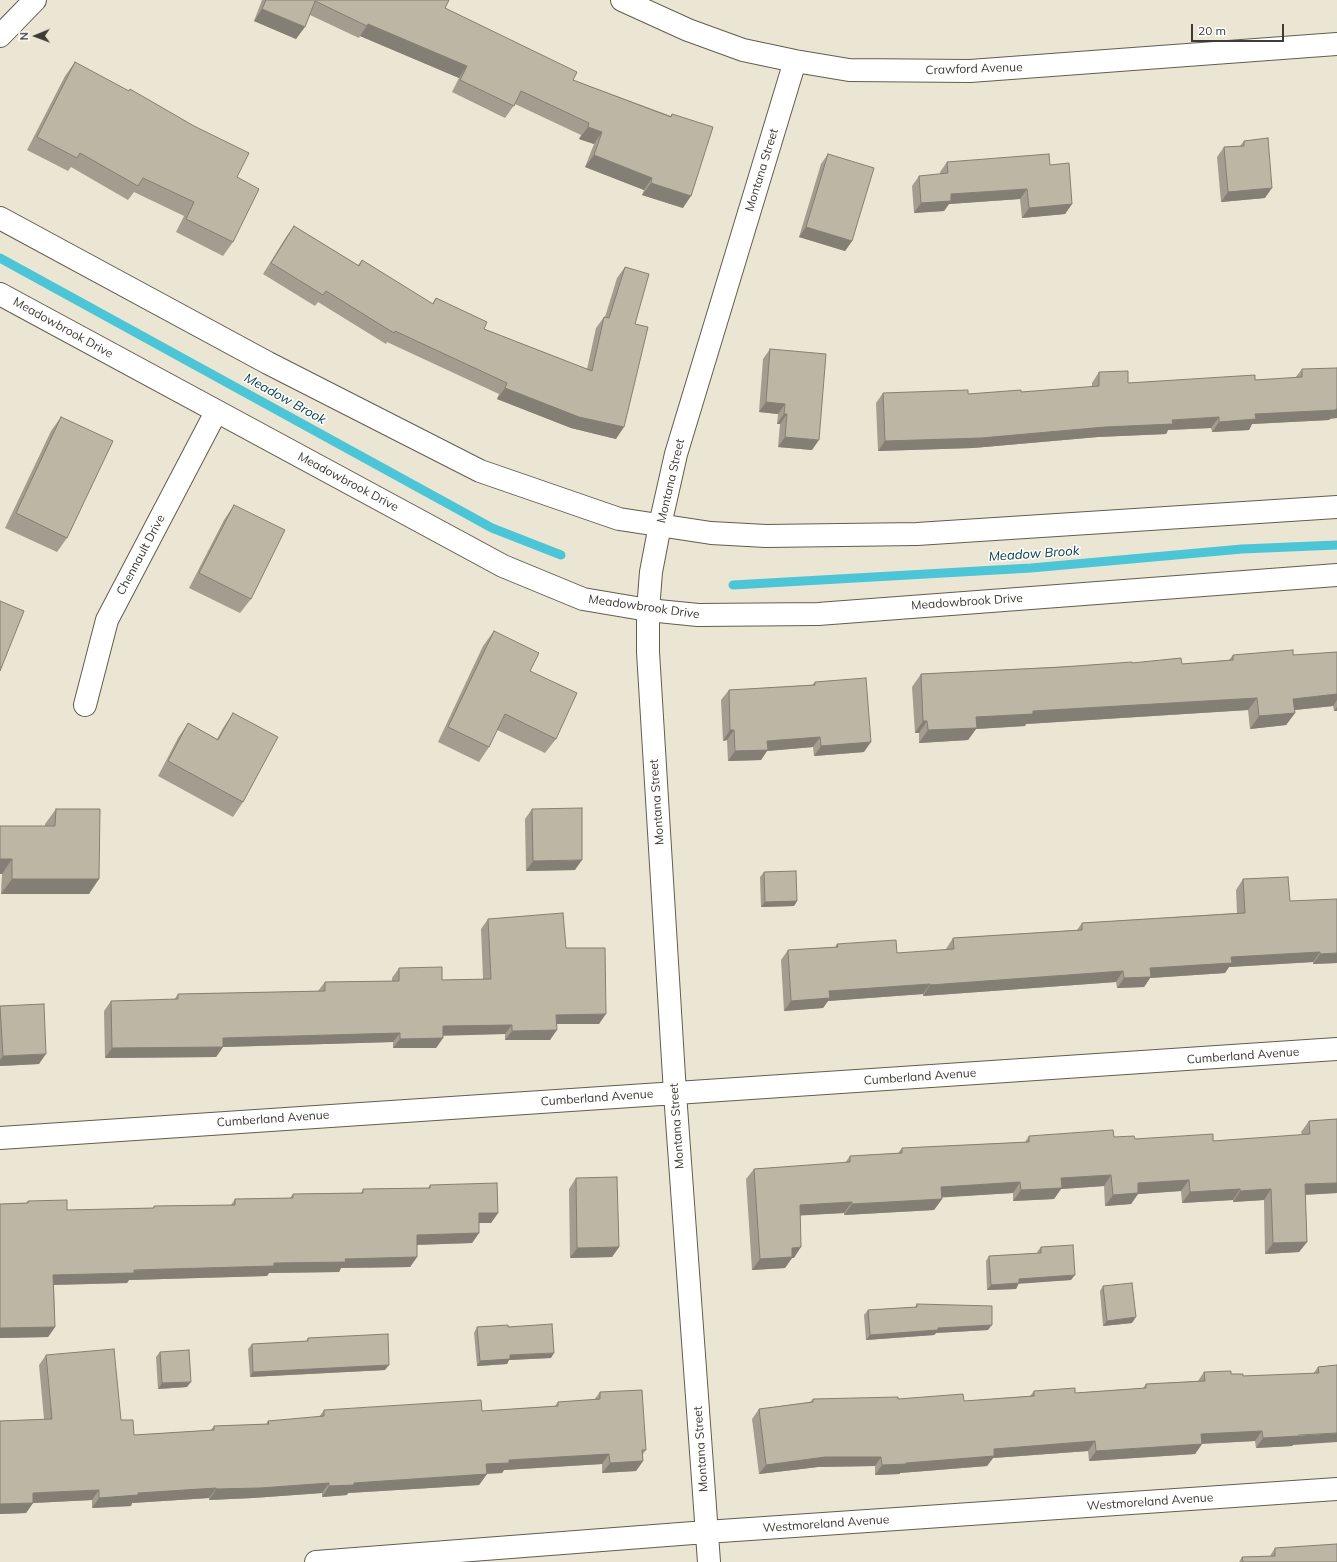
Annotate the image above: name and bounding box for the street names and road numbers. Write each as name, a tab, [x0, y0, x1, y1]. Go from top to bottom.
street label: Crawford Avenue	[925, 60, 1023, 78]
street label: Montana Street	[743, 127, 781, 213]
street label: Meadowbrook Drive	[11, 295, 115, 361]
street label: Montana Street	[654, 437, 688, 525]
street label: Meadowbrook Drive	[295, 449, 401, 515]
street label: Chennault Drive	[114, 512, 168, 598]
street label: Meadowbrook Drive	[911, 591, 1023, 613]
street label: Meadowbrook Drive	[588, 592, 700, 622]
street label: Montana Street	[647, 759, 667, 845]
street label: Cumberland Avenue	[1186, 1045, 1300, 1067]
street label: Cumberland Avenue	[863, 1066, 977, 1088]
street label: Montana Street	[667, 1083, 687, 1169]
street label: Cumberland Avenue	[540, 1087, 654, 1109]
street label: Cumberland Avenue	[216, 1108, 330, 1130]
street label: Montana Street	[691, 1406, 711, 1492]
street label: Westmoreland Avenue	[1086, 1490, 1214, 1514]
street label: Westmoreland Avenue	[762, 1512, 890, 1536]

